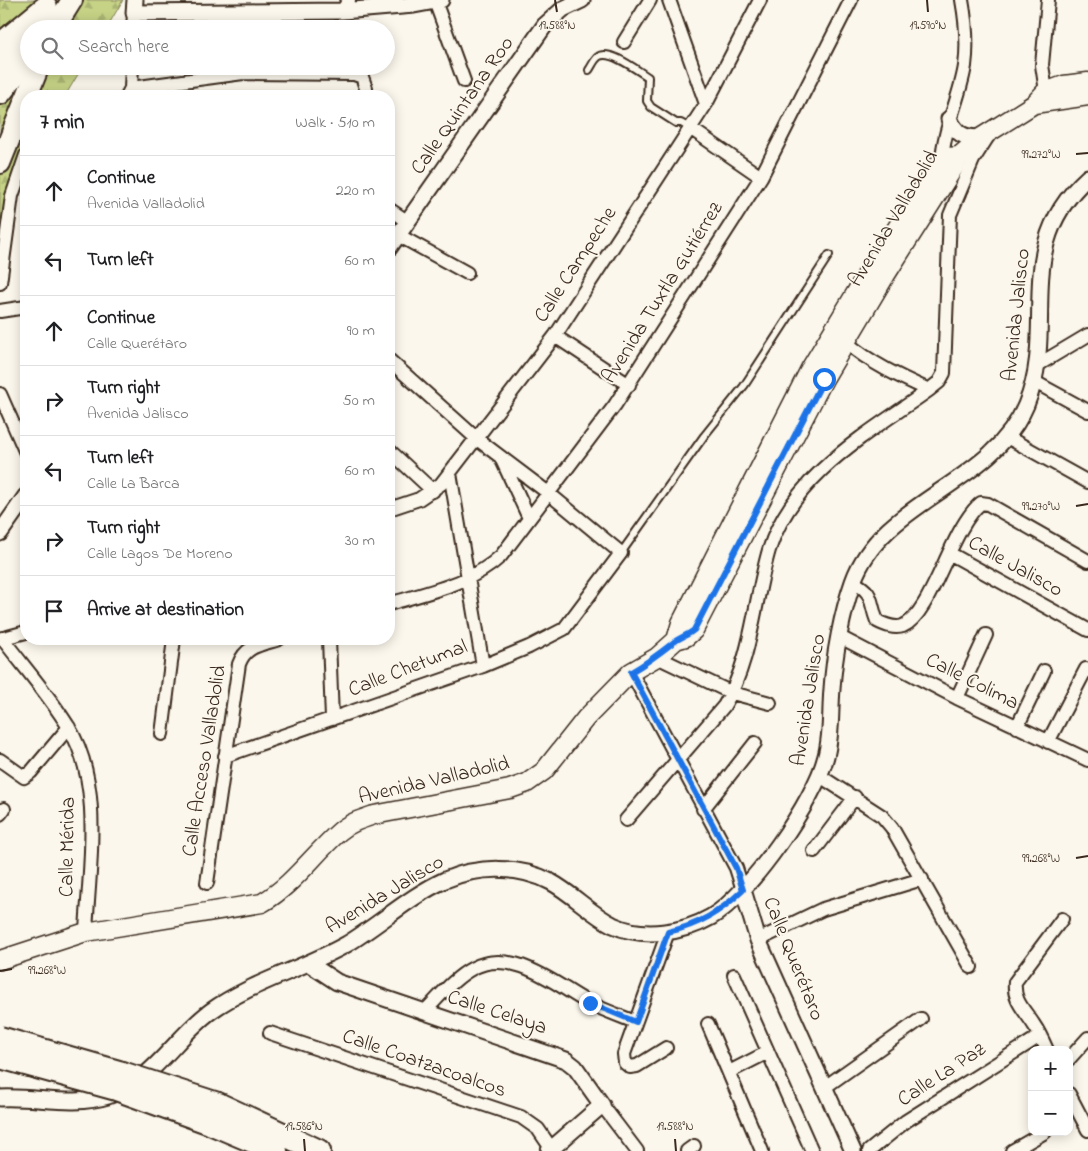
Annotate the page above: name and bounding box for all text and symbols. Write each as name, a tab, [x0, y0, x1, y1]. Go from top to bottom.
text: 19.588°N	[538, 17, 576, 35]
text: 19.590°N	[910, 17, 946, 35]
search box	[20, 20, 395, 75]
street label: Calle Quintana Roo	[404, 31, 522, 181]
icon: search	[38, 34, 66, 62]
text: Search here	[78, 34, 169, 61]
text: 7 min	[40, 108, 84, 138]
text: Walk · 510 m	[295, 111, 375, 135]
street label: Avenida Valladolid	[841, 145, 947, 293]
text: 99.272°W	[1021, 146, 1061, 164]
text: Continue	[87, 165, 155, 192]
icon: ahead	[40, 177, 68, 205]
text: 220 m	[336, 179, 375, 203]
text: Avenida Valladolid	[87, 192, 205, 216]
street label: Avenida Tuxtla Gutiérrez	[595, 196, 731, 390]
street label: Calle Campeche	[527, 200, 625, 329]
icon: left	[40, 247, 68, 275]
text: Turn left	[87, 247, 154, 274]
street label: Avenida Jalisco	[995, 247, 1039, 383]
text: 60 m	[345, 249, 375, 273]
text: Continue	[87, 305, 155, 332]
icon: ahead	[40, 317, 68, 345]
text: 90 m	[347, 319, 375, 343]
text: Calle Querétaro	[87, 332, 187, 356]
route start	[813, 368, 836, 391]
text: Turn right	[87, 375, 160, 402]
icon: right	[40, 387, 68, 415]
text: 50 m	[343, 389, 375, 413]
text: Avenida Jalisco	[87, 402, 189, 426]
text: Turn left	[87, 445, 154, 472]
icon: left	[40, 457, 68, 485]
text: 60 m	[345, 459, 375, 483]
text: Calle La Barca	[87, 472, 180, 496]
text: 99.270°W	[1022, 498, 1060, 516]
text: Turn right	[87, 515, 160, 542]
icon: right	[40, 527, 68, 555]
text: 30 m	[345, 529, 375, 553]
street label: Calle Jalisco	[962, 529, 1068, 605]
text: Calle Lagos De Moreno	[87, 542, 232, 566]
icon: arrive	[40, 597, 68, 625]
text: Arrive at destination	[87, 597, 244, 624]
street label: Calle Chetumal	[344, 632, 472, 706]
street label: Avenida Jalisco	[784, 632, 834, 768]
street label: Calle Colima	[920, 646, 1024, 718]
street label: Calle Acceso Valladolid	[175, 663, 235, 859]
street label: Avenida Valladolid	[355, 749, 513, 813]
street label: Calle Mérida	[52, 797, 84, 897]
street label: Avenida Jalisco	[320, 848, 450, 942]
text: 99.268°W	[1022, 850, 1060, 868]
street label: Calle Querétaro	[755, 893, 832, 1026]
text: 99.268°W	[28, 962, 66, 980]
street label: Calle Celaya	[443, 983, 551, 1045]
route end	[579, 992, 602, 1015]
street label: Calle Coatzacoalcos	[338, 1022, 510, 1106]
street label: Calle La Paz	[892, 1035, 992, 1115]
map controls	[1028, 1046, 1073, 1136]
button: +	[1028, 1046, 1073, 1091]
button: −	[1028, 1091, 1073, 1136]
text: 19.586°N	[285, 1118, 323, 1136]
text: 19.588°N	[656, 1118, 694, 1136]

